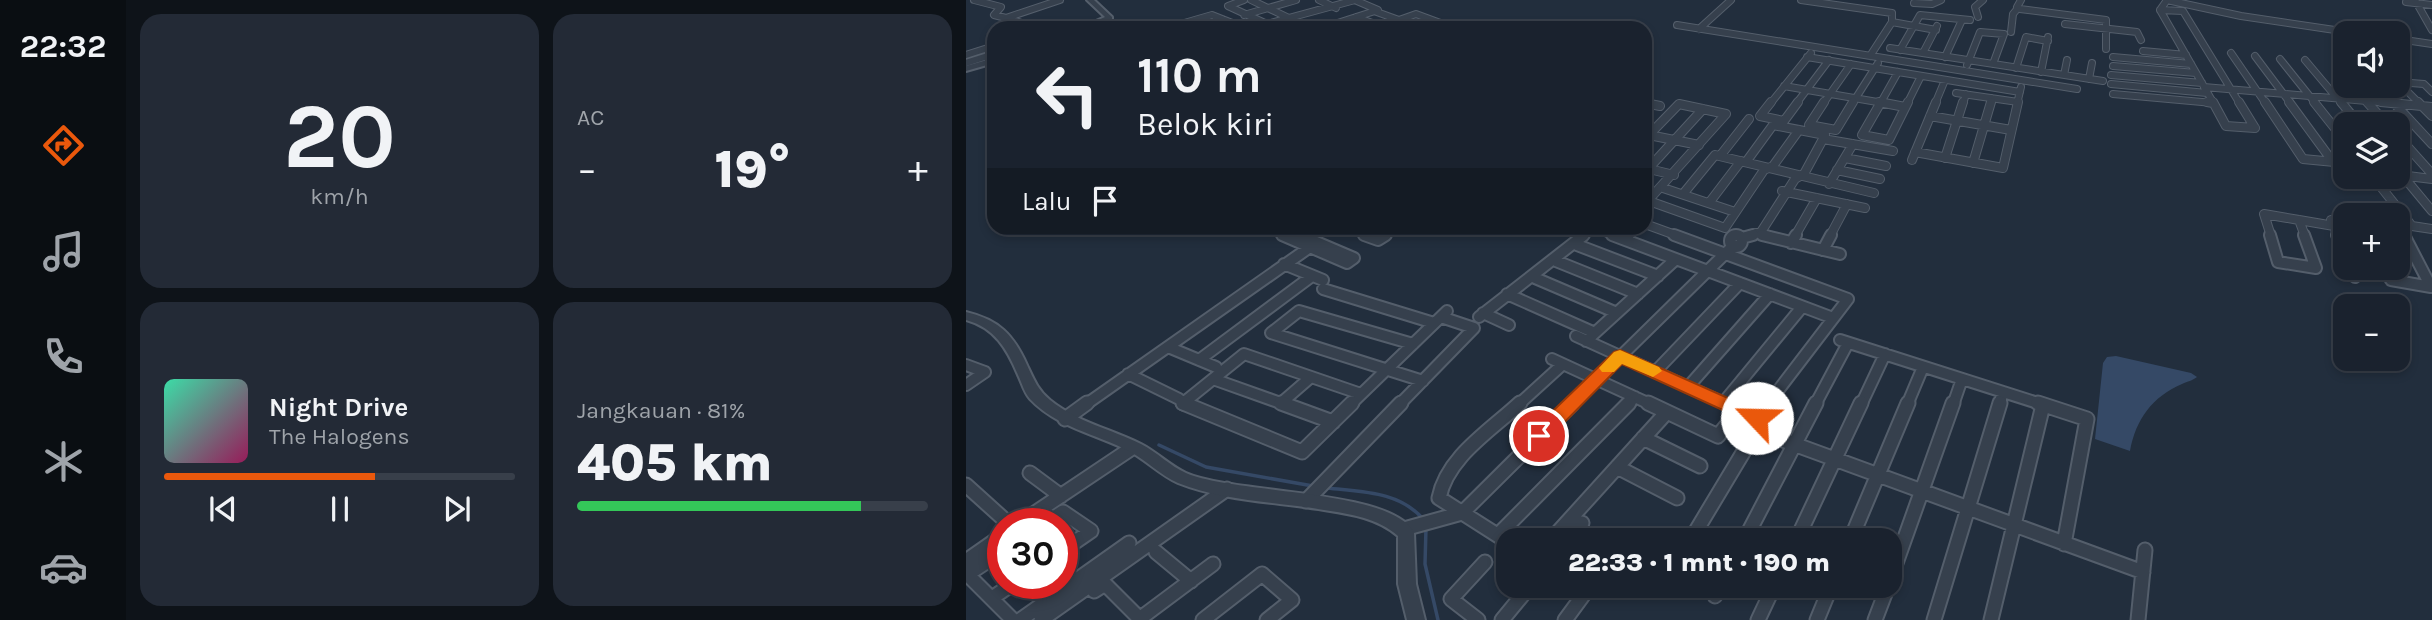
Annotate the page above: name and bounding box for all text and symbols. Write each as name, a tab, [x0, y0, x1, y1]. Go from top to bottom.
map controls	[2333, 21, 2410, 371]
button: sound	[2333, 21, 2410, 98]
text: 22:32	[20, 28, 106, 65]
text: 110 m	[1137, 47, 1262, 104]
icon: left	[1022, 49, 1113, 140]
text: 20	[283, 84, 396, 190]
text: AC	[577, 104, 604, 131]
text: Belok kiri	[1137, 106, 1274, 143]
button: layers	[2333, 112, 2410, 189]
icon: directions	[39, 121, 88, 170]
text: 19°	[714, 139, 791, 200]
text: −	[577, 147, 597, 192]
text: +	[908, 147, 928, 192]
icon: arrive	[1086, 182, 1124, 220]
text: km/h	[310, 183, 369, 210]
text: Lalu	[1022, 186, 1072, 217]
button: +	[2333, 203, 2410, 280]
icon: music	[39, 227, 88, 276]
button: −	[2333, 294, 2410, 371]
icon: phone	[39, 332, 88, 381]
position arrow	[1720, 381, 1794, 455]
text: Night Drive	[269, 392, 408, 423]
text: Jangkauan · 81%	[577, 397, 745, 424]
pin	[1509, 406, 1569, 466]
icon: arrive	[1520, 417, 1558, 455]
text: The Halogens	[269, 423, 409, 450]
text: 405 km	[577, 432, 773, 493]
icon: climate	[39, 437, 88, 486]
icon: previous	[204, 490, 242, 528]
icon: pause	[321, 490, 359, 528]
icon: next	[438, 490, 476, 528]
speed limit sign: 30	[987, 508, 1078, 599]
icon: car	[39, 543, 88, 592]
text: 22:33 · 1 mnt · 190 m	[1568, 547, 1830, 578]

